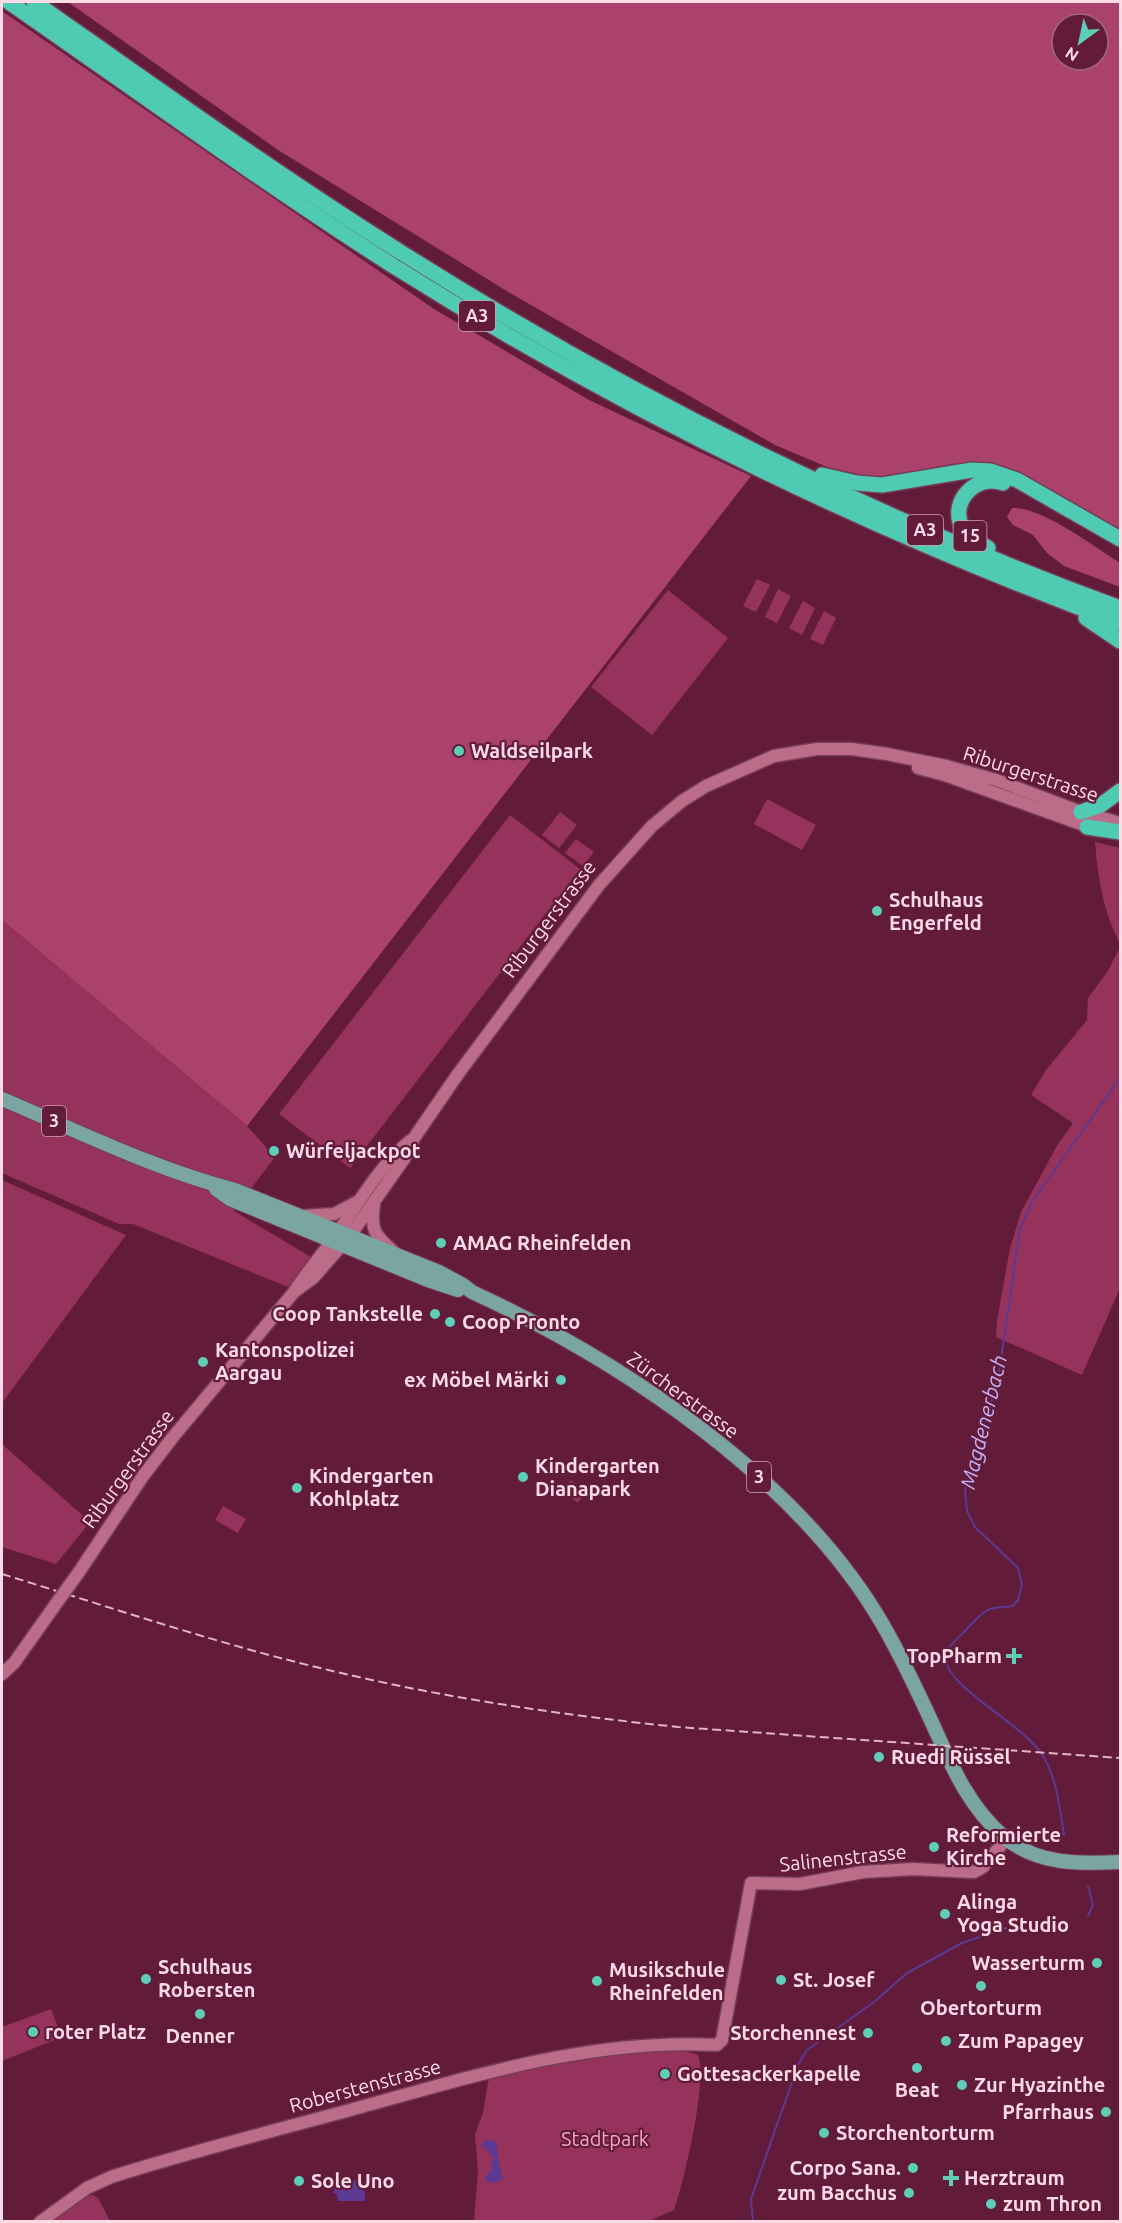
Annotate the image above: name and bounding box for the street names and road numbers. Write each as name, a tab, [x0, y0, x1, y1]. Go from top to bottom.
road number: A3	[459, 301, 495, 331]
road number: A3	[907, 515, 943, 545]
road number: 15	[954, 521, 986, 551]
street label: Riburgerstrasse	[961, 741, 1102, 806]
street label: Riburgerstrasse	[497, 856, 600, 982]
road number: 3	[42, 1106, 66, 1136]
street label: Zürcherstrasse	[623, 1346, 744, 1443]
street label: Riburgerstrasse	[77, 1405, 178, 1532]
road number: 3	[747, 1462, 771, 1492]
street label: Salinenstrasse	[778, 1839, 908, 1876]
street label: Roberstenstrasse	[286, 2054, 443, 2117]

